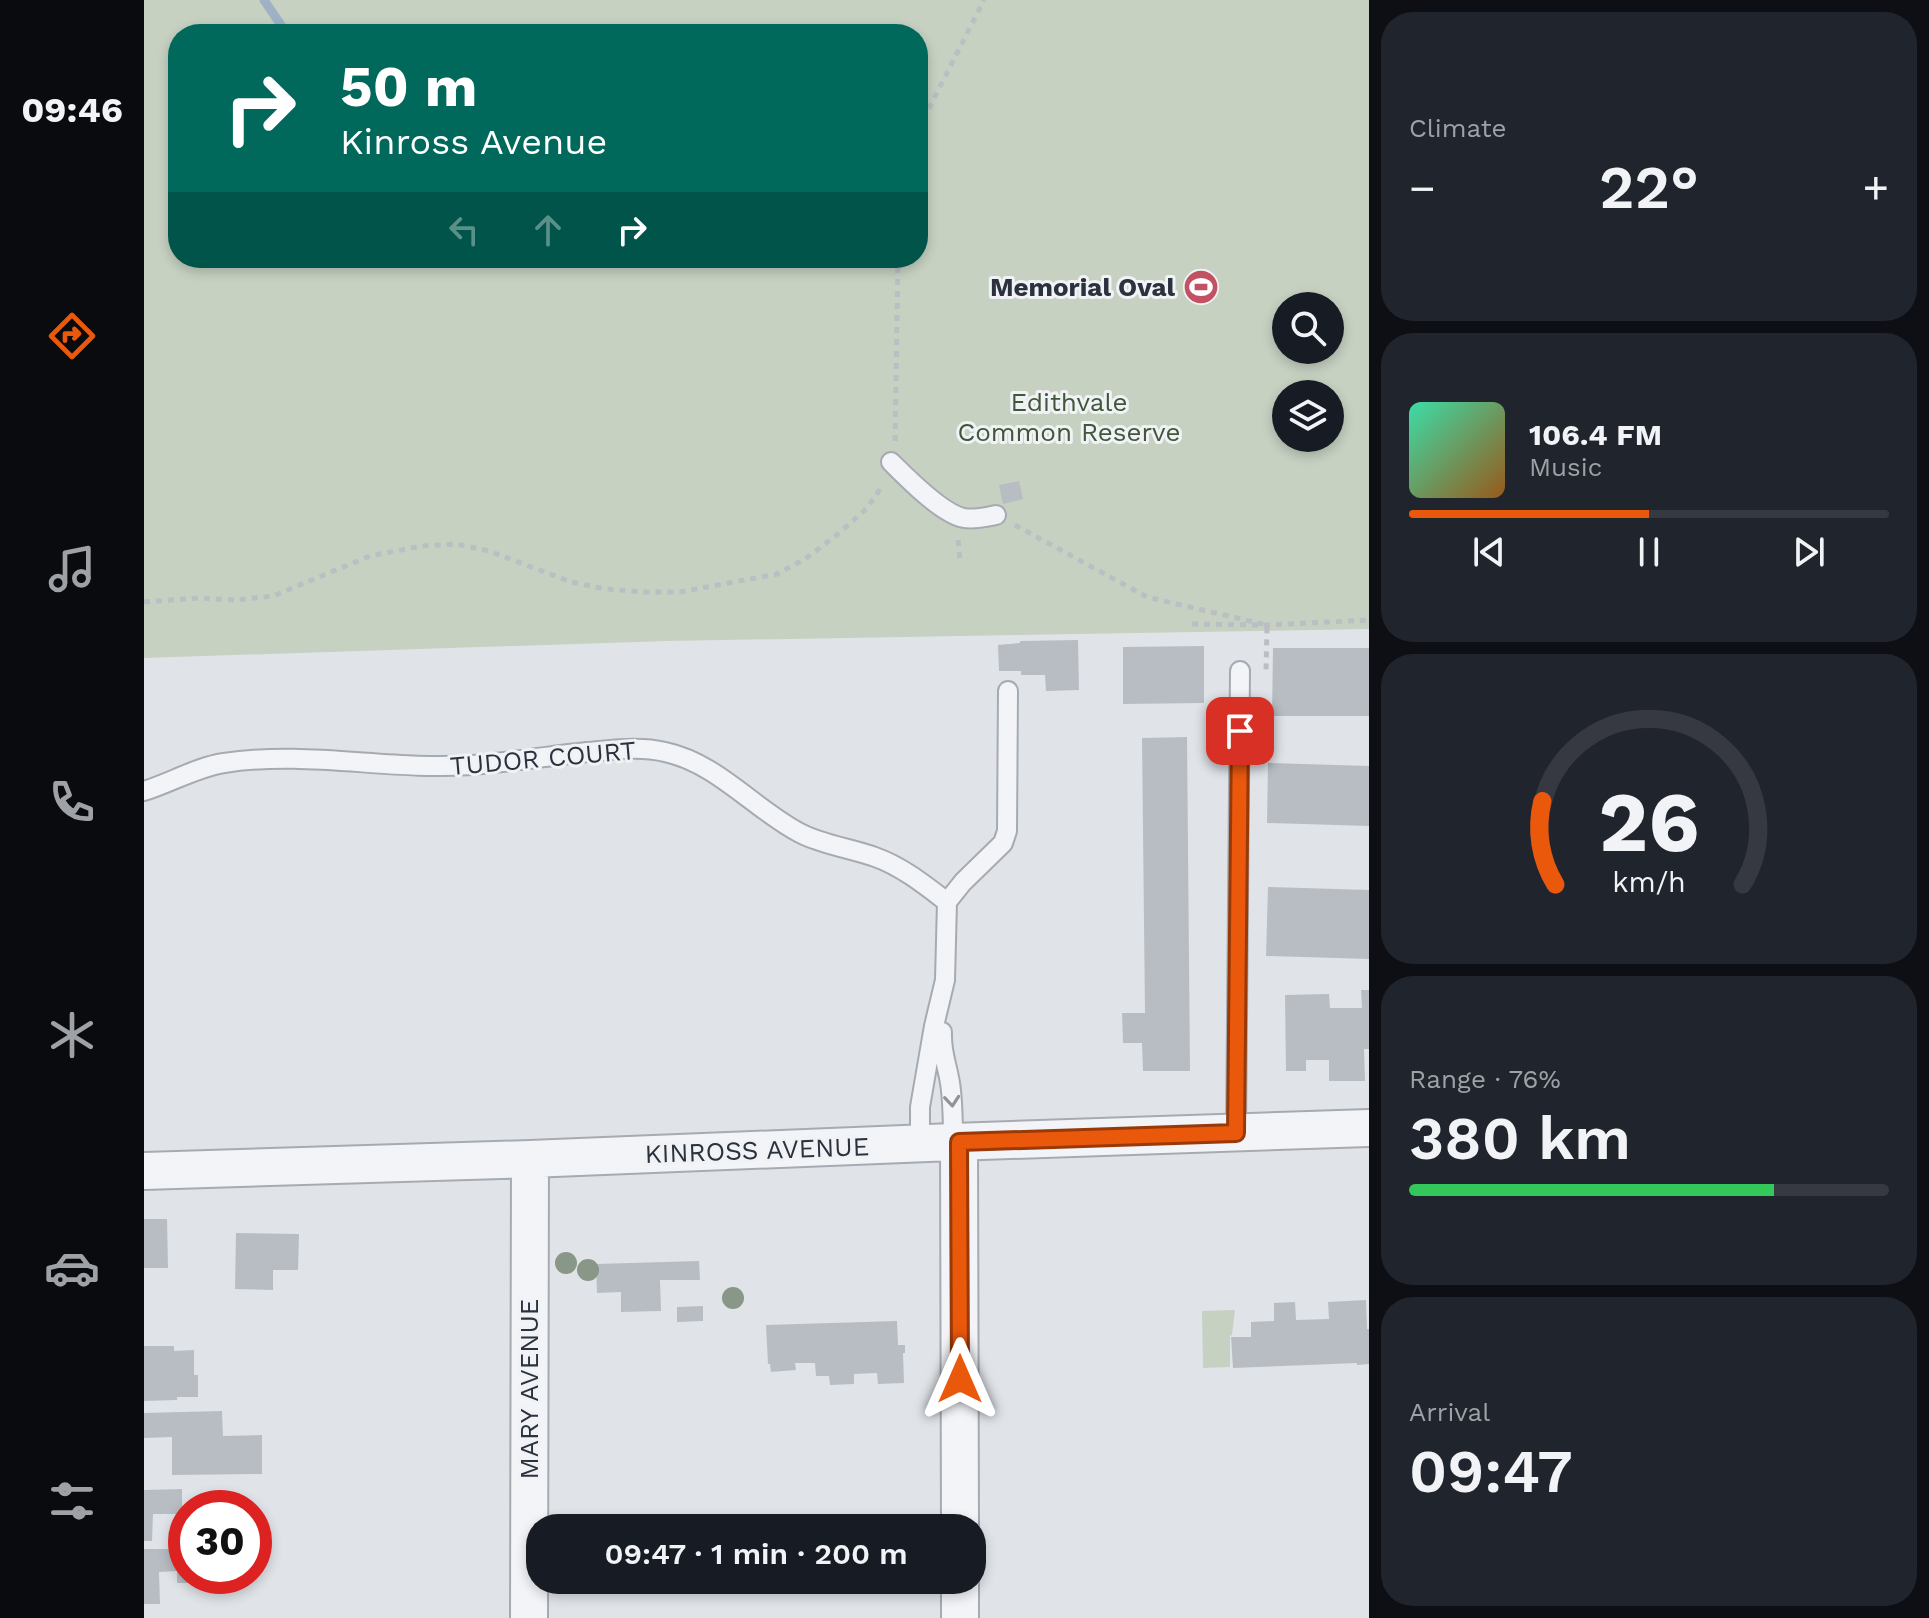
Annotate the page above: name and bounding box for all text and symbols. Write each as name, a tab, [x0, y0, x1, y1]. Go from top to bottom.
text: 50 m	[340, 54, 477, 120]
icon: right	[208, 56, 312, 160]
text: 09:46	[21, 89, 123, 131]
text: Climate	[1409, 113, 1507, 143]
text: Kinross Avenue	[340, 121, 607, 163]
text: 22°	[1599, 152, 1699, 223]
text: −	[1409, 162, 1436, 214]
text: +	[1862, 162, 1889, 214]
icon: left	[442, 208, 486, 252]
icon: ahead	[526, 208, 570, 252]
icon: right	[610, 208, 654, 252]
sports icon: Memorial Oval	[1182, 268, 1220, 306]
place label: Memorial Oval	[990, 272, 1175, 302]
map controls	[1272, 292, 1344, 452]
button: search	[1272, 292, 1344, 364]
icon: directions	[44, 308, 100, 364]
button: layers	[1272, 380, 1344, 452]
park label: Edithvale Common Reserve	[957, 387, 1181, 447]
text: 106.4 FM	[1529, 417, 1662, 452]
text: Music	[1529, 452, 1602, 482]
icon: previous	[1467, 530, 1511, 574]
icon: pause	[1627, 530, 1671, 574]
icon: next	[1787, 530, 1831, 574]
icon: music	[44, 541, 100, 597]
pin	[1206, 697, 1274, 765]
icon: arrive	[1218, 709, 1262, 753]
street label: TUDOR COURT	[449, 735, 637, 781]
icon: phone	[44, 774, 100, 830]
text: 26	[1599, 774, 1699, 871]
text: km/h	[1612, 865, 1686, 899]
icon: climate	[44, 1007, 100, 1063]
text: Range · 76%	[1409, 1064, 1561, 1094]
one-way arrow	[943, 1095, 960, 1108]
text: 380 km	[1409, 1103, 1631, 1174]
street label: KINROSS AVENUE	[644, 1131, 870, 1169]
icon: car	[44, 1240, 100, 1296]
street label: MARY AVENUE	[514, 1299, 544, 1479]
position arrow	[918, 1337, 1002, 1421]
text: Arrival	[1409, 1397, 1490, 1427]
text: 09:47	[1409, 1436, 1573, 1507]
icon: filters	[44, 1473, 100, 1529]
speed limit sign: 30	[168, 1490, 272, 1594]
text: 09:47 · 1 min · 200 m	[604, 1536, 908, 1571]

